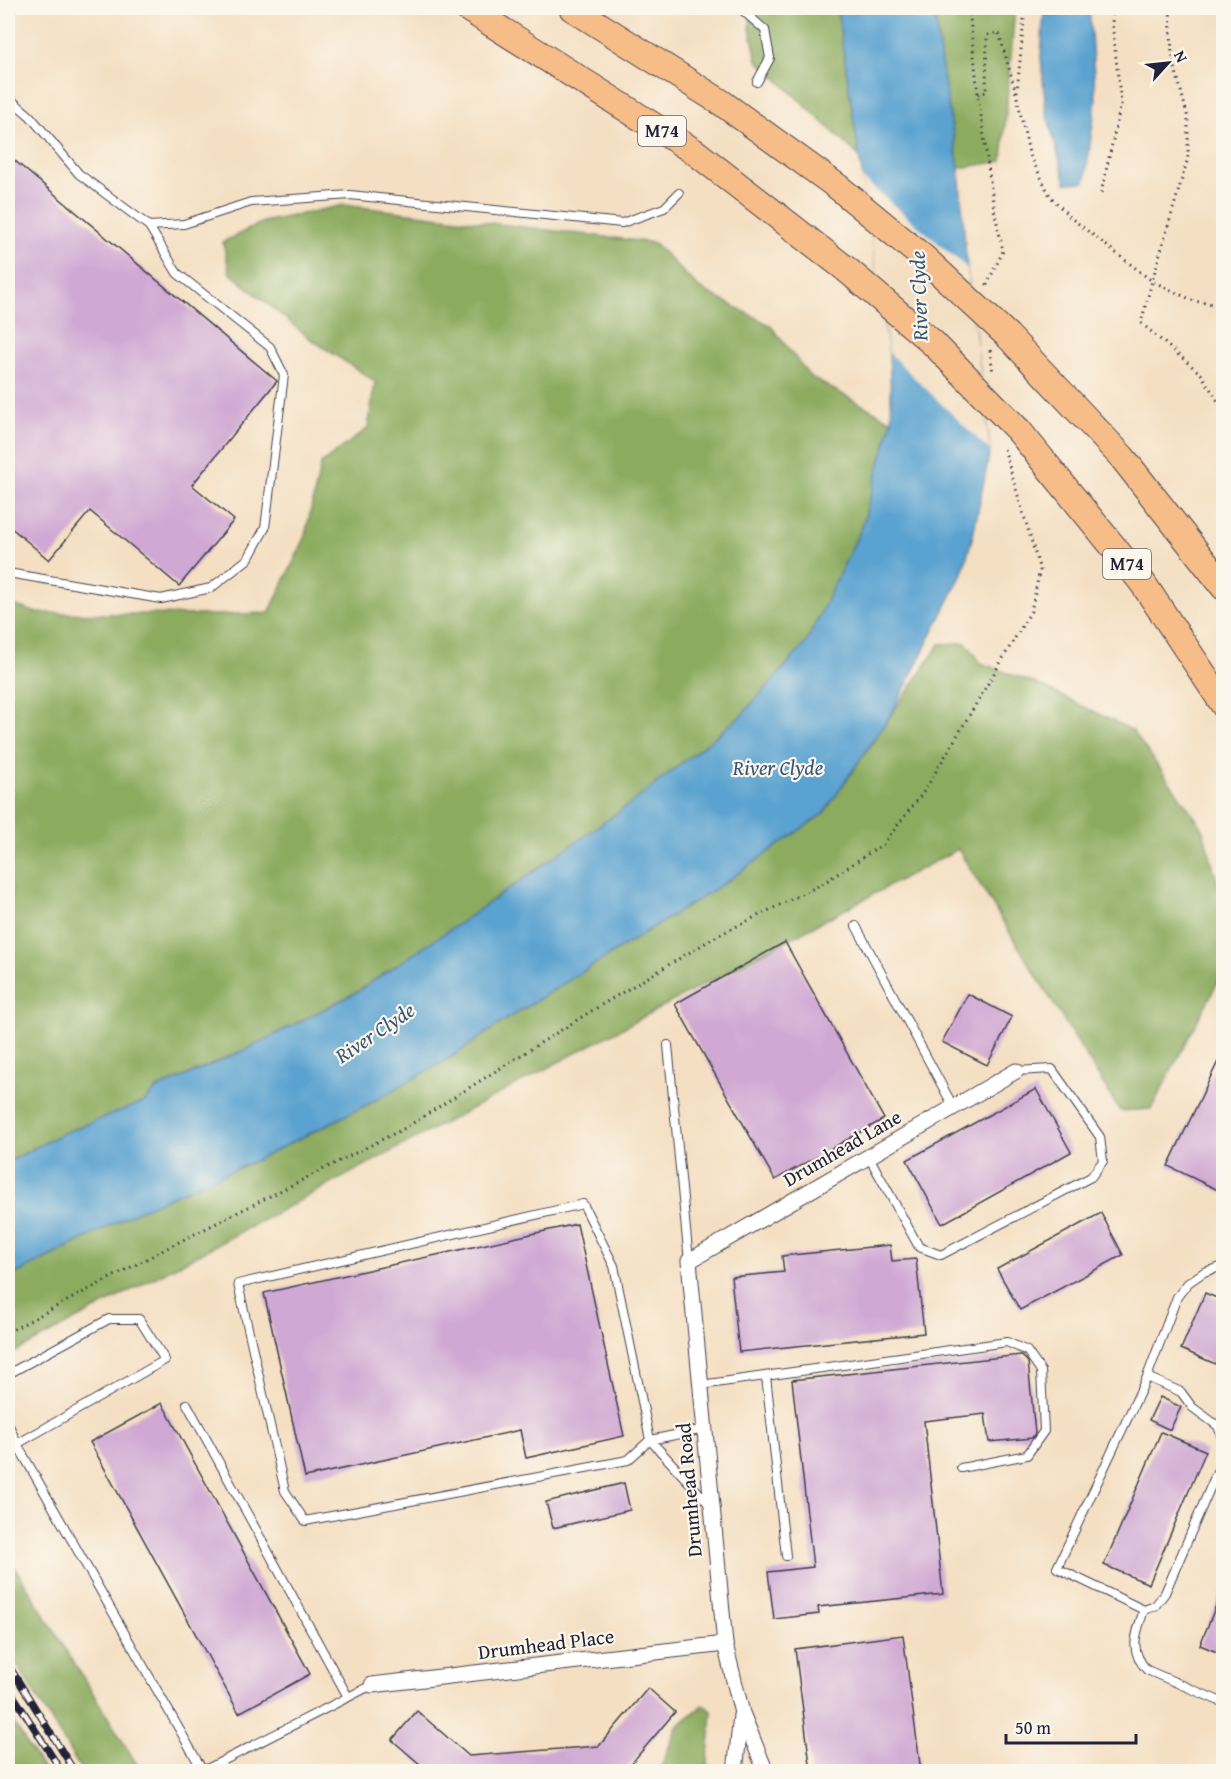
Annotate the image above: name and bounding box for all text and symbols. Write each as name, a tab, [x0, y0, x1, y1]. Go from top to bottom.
north arrow	[1138, 33, 1198, 93]
text: N	[1168, 46, 1195, 67]
road number: M74	[638, 116, 686, 146]
water label: River Clyde	[901, 250, 936, 343]
road number: M74	[1103, 549, 1151, 579]
water label: River Clyde	[732, 752, 823, 783]
water label: River Clyde	[328, 994, 421, 1071]
street label: Drumhead Lane	[777, 1102, 906, 1193]
street label: Drumhead Road	[668, 1421, 709, 1558]
street label: Drumhead Place	[476, 1621, 616, 1666]
scale bar	[1006, 1707, 1136, 1745]
text: 50 m	[1015, 1714, 1051, 1741]

